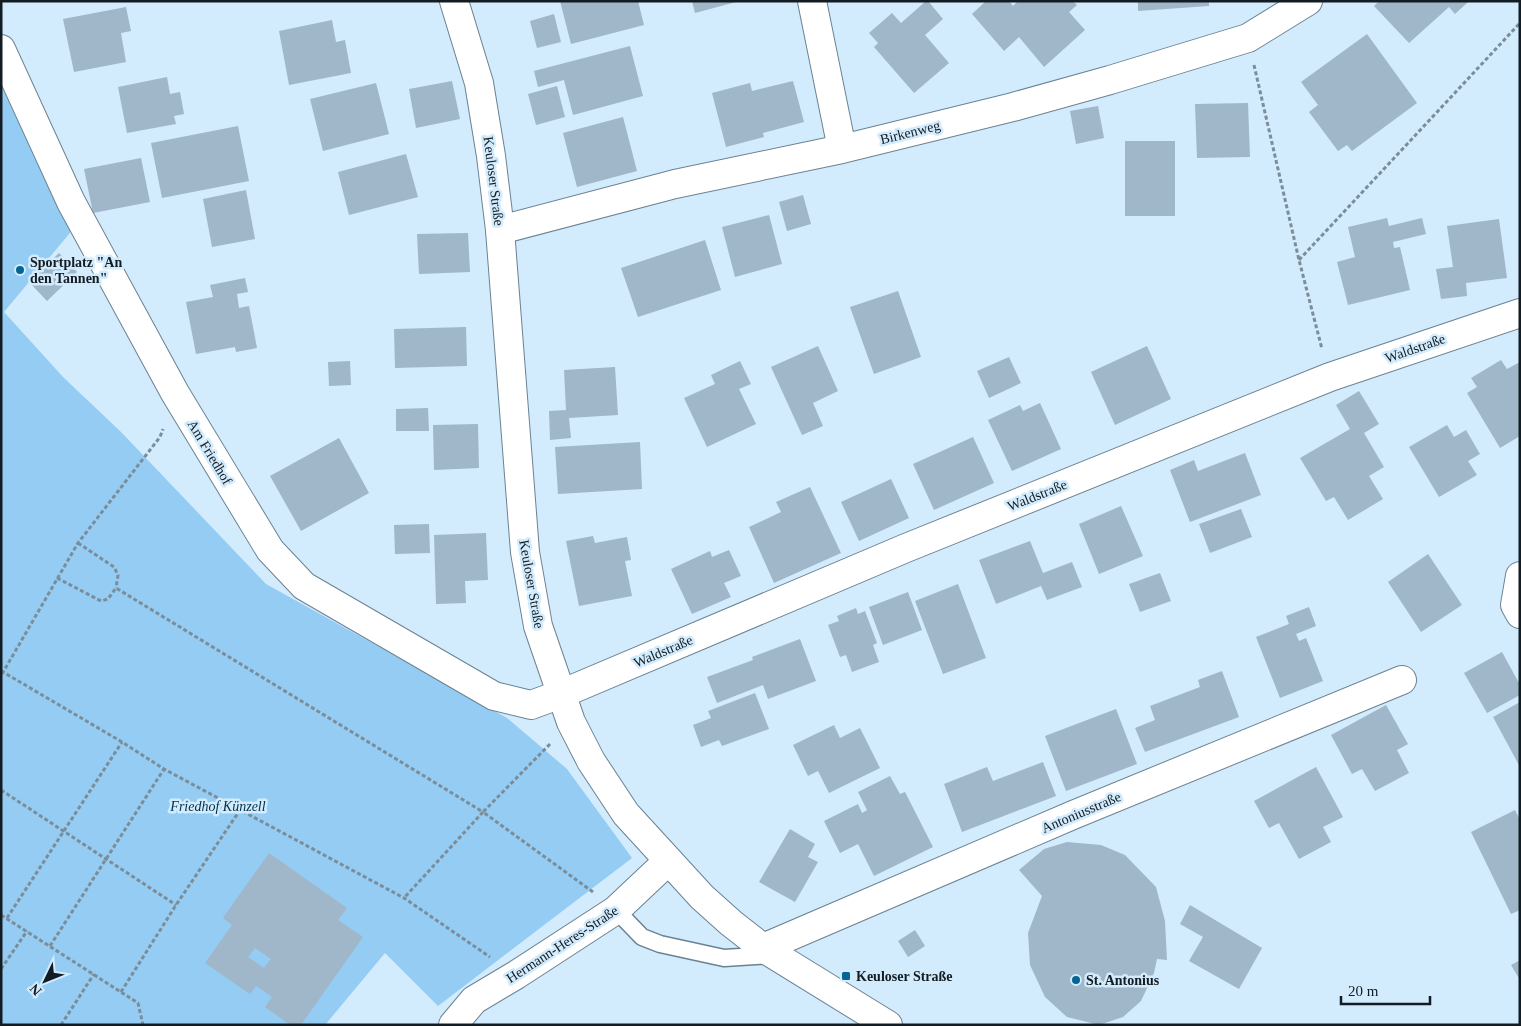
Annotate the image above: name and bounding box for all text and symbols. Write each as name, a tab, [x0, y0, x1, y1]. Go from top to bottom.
street label: Birkenweg	[879, 118, 942, 147]
street label: Keuloser Straße	[481, 136, 506, 227]
place label: Sportplatz "An den Tannen"	[30, 255, 122, 286]
marker: Sportplatz "An den Tannen"	[14, 264, 26, 276]
street label: Waldstraße	[1383, 331, 1447, 366]
street label: Am Friedhof	[184, 417, 235, 488]
street label: Waldstraße	[1005, 477, 1069, 514]
street label: Keuloser Straße	[516, 539, 547, 630]
street label: Waldstraße	[631, 632, 695, 671]
street label: Antoniusstraße	[1039, 789, 1123, 836]
park label: Friedhof Künzell	[169, 799, 266, 814]
street label: Hermann-Heres-Straße	[504, 903, 621, 986]
north arrow	[20, 956, 70, 1006]
place label: Keuloser Straße	[856, 969, 953, 984]
marker: Keuloser Straße	[840, 970, 852, 982]
place label: St. Antonius	[1086, 973, 1160, 988]
marker: St. Antonius	[1070, 974, 1082, 986]
scale bar	[1341, 974, 1430, 1006]
text: N	[27, 981, 45, 998]
text: 20 m	[1348, 983, 1379, 999]

